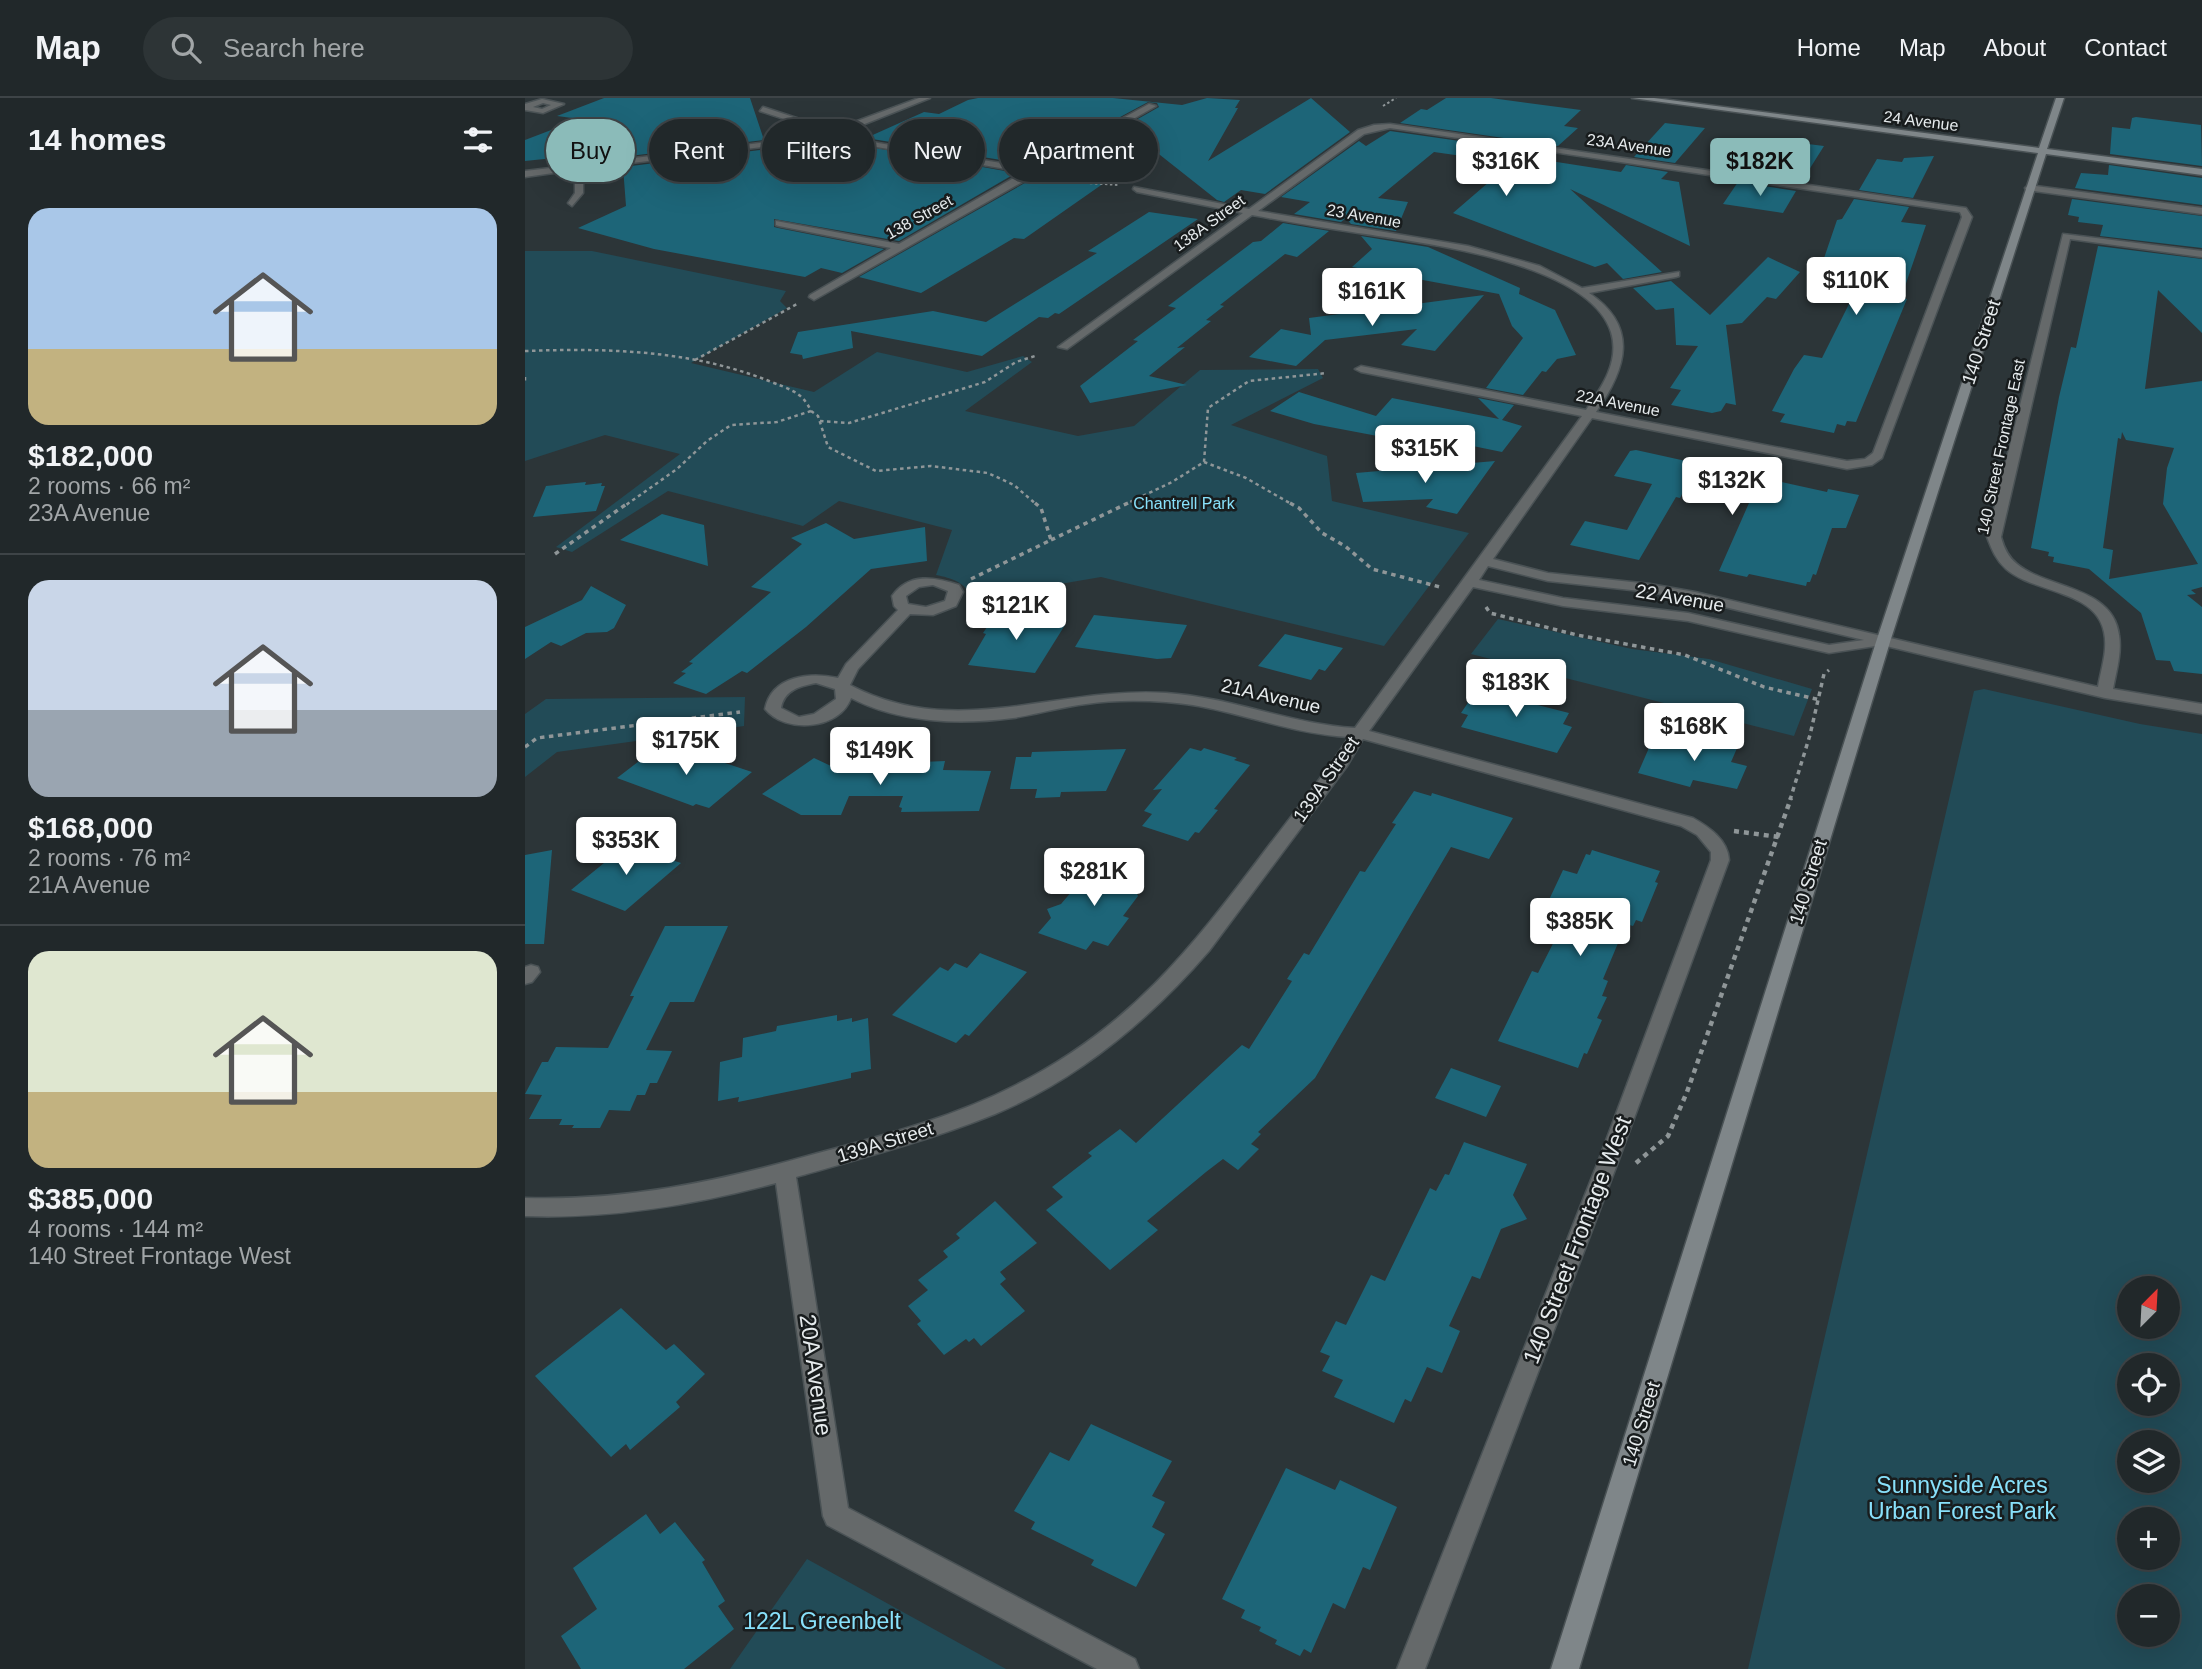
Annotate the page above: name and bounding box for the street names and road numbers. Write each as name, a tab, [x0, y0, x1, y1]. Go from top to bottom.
street label: 24 Avenue	[1883, 108, 1960, 134]
street label: 23A Avenue	[1586, 131, 1672, 159]
street label: 138 Street	[883, 191, 956, 242]
street label: 138A Street	[1170, 191, 1248, 254]
street label: 23 Avenue	[1325, 201, 1403, 231]
street label: 140 Street	[1957, 296, 2005, 387]
street label: 140 Street Frontage East	[1974, 357, 2028, 536]
street label: 22A Avenue	[1575, 387, 1662, 419]
street label: 22 Avenue	[1634, 580, 1726, 616]
street label: 21A Avenue	[1219, 674, 1323, 718]
street label: 139A Street	[1289, 732, 1363, 826]
street label: 140 Street	[1785, 836, 1831, 927]
street label: 140 Street Frontage West	[1518, 1112, 1636, 1367]
street label: 139A Street	[834, 1117, 936, 1167]
street label: 20A Avenue	[795, 1313, 837, 1437]
street label: 140 Street	[1618, 1378, 1664, 1469]

